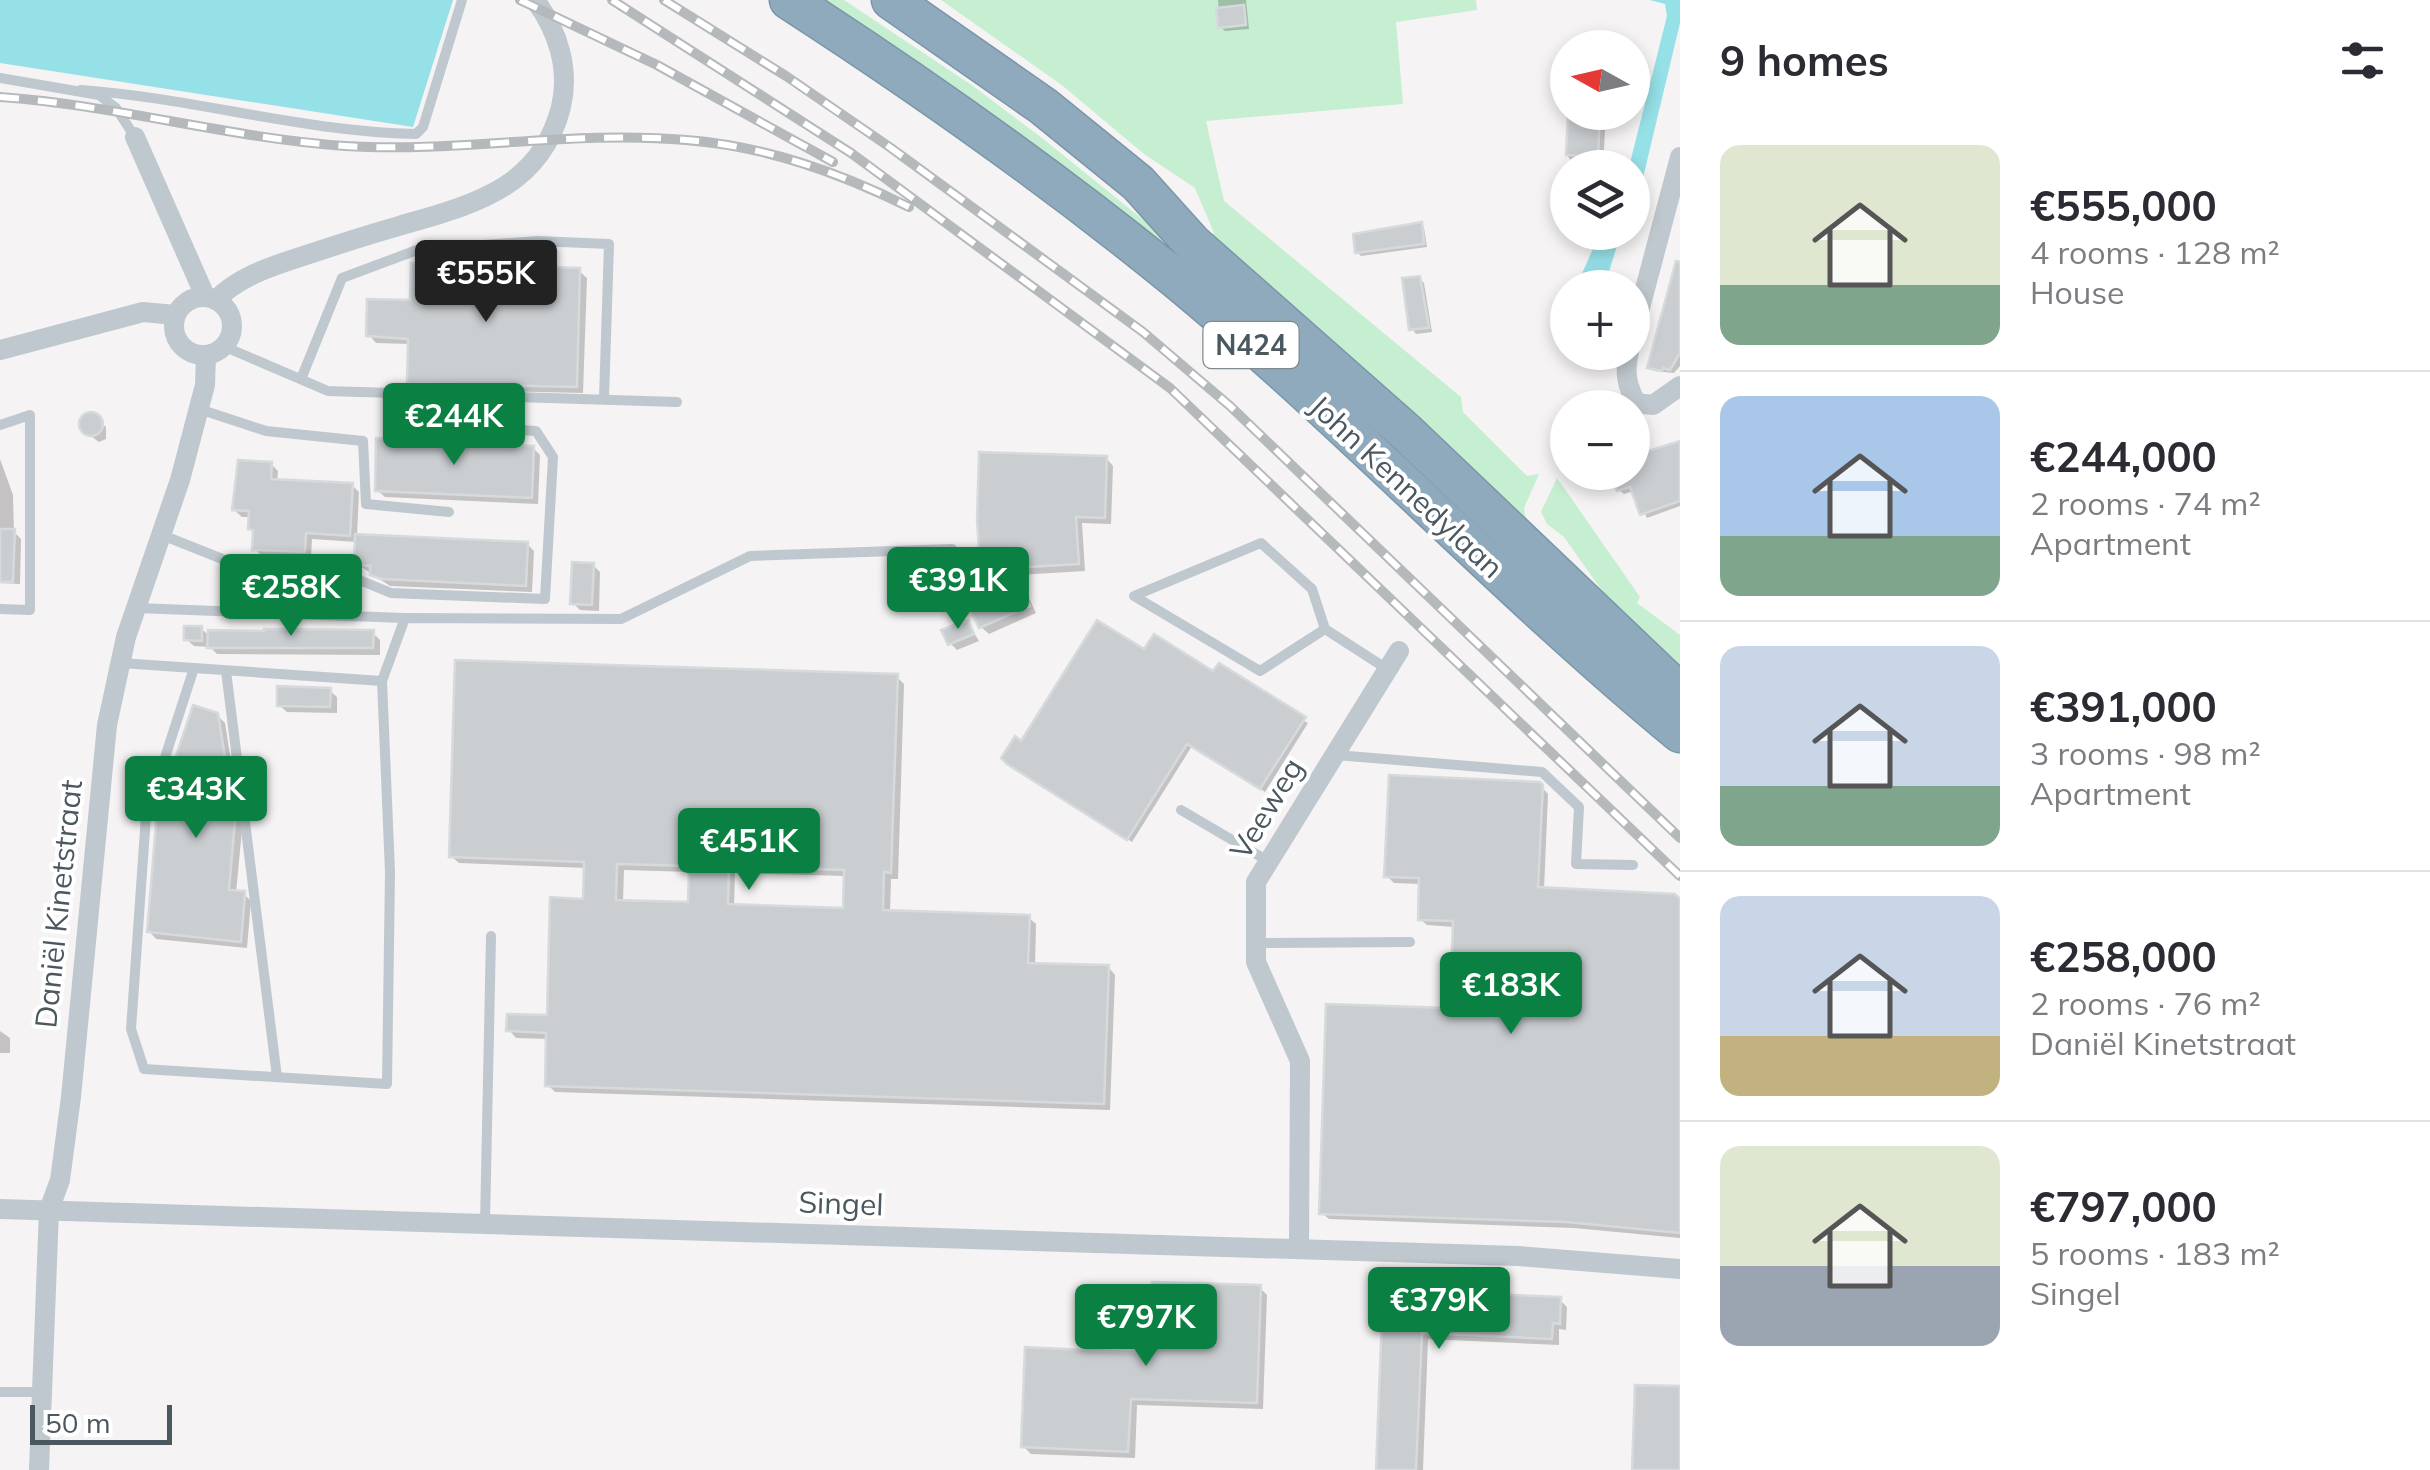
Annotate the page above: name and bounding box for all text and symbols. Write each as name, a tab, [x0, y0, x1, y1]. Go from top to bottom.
north arrow	[1550, 30, 1650, 130]
map controls	[1550, 30, 1650, 490]
icon: filters	[2335, 33, 2390, 88]
text: 9 homes	[1720, 34, 1889, 87]
button: layers	[1550, 150, 1650, 250]
text: €555,000	[2030, 179, 2217, 232]
icon: home	[1800, 185, 1920, 305]
text: 4 rooms · 128 m²	[2030, 232, 2280, 272]
pin: €555K	[416, 240, 556, 325]
text: €555K	[437, 252, 535, 292]
button: +	[1550, 270, 1650, 370]
text: House	[2030, 272, 2125, 312]
road number: N424	[1204, 322, 1298, 368]
pin: €244K	[384, 383, 524, 468]
street label: John Kennedylaan	[1302, 387, 1511, 586]
button: −	[1550, 390, 1650, 490]
text: €244K	[405, 395, 503, 435]
text: €244,000	[2030, 430, 2217, 483]
icon: home	[1800, 436, 1920, 556]
text: 2 rooms · 74 m²	[2030, 483, 2261, 523]
text: Apartment	[2030, 523, 2191, 563]
pin: €391K	[888, 547, 1028, 632]
pin: €258K	[221, 554, 361, 639]
text: €391K	[909, 559, 1007, 599]
text: €258K	[242, 566, 340, 606]
text: €391,000	[2030, 680, 2217, 733]
icon: home	[1800, 686, 1920, 806]
text: 3 rooms · 98 m²	[2030, 733, 2261, 773]
street label: Veeweg	[1221, 751, 1311, 866]
pin: €343K	[126, 756, 266, 841]
text: €343K	[147, 768, 245, 808]
text: Apartment	[2030, 773, 2191, 813]
street label: Daniël Kinetstraat	[26, 778, 90, 1030]
pin: €451K	[679, 808, 819, 893]
text: €451K	[700, 820, 798, 860]
text: €258,000	[2030, 930, 2217, 983]
icon: home	[1800, 936, 1920, 1056]
pin: €183K	[1441, 952, 1581, 1037]
text: €183K	[1462, 964, 1560, 1004]
text: 2 rooms · 76 m²	[2030, 983, 2261, 1023]
text: Daniël Kinetstraat	[2030, 1023, 2296, 1063]
text: €797,000	[2030, 1180, 2217, 1233]
street label: Singel	[798, 1183, 884, 1223]
icon: home	[1800, 1186, 1920, 1306]
text: 5 rooms · 183 m²	[2030, 1233, 2280, 1273]
pin: €379K	[1369, 1267, 1509, 1352]
text: Singel	[2030, 1273, 2121, 1313]
text: €379K	[1390, 1279, 1488, 1319]
pin: €797K	[1076, 1284, 1216, 1369]
text: €797K	[1097, 1296, 1195, 1336]
scale bar	[30, 1400, 172, 1444]
text: 50 m	[45, 1405, 111, 1440]

